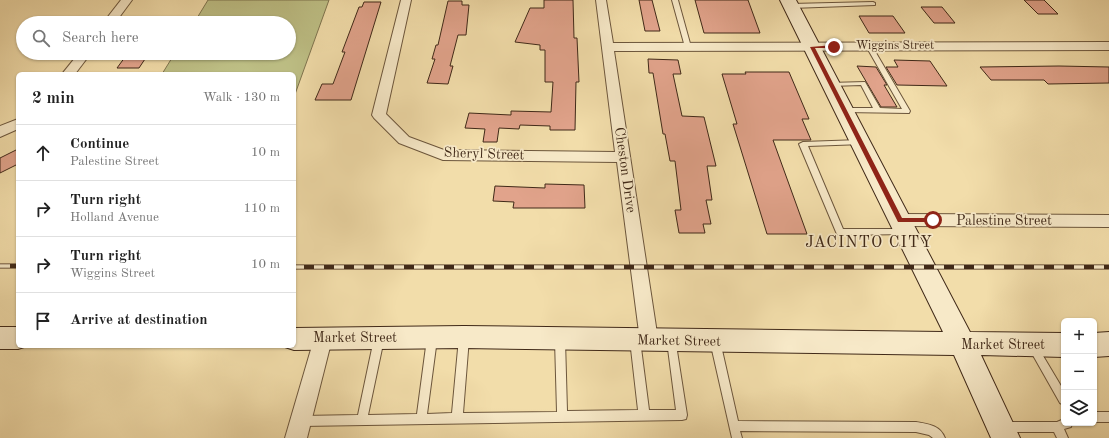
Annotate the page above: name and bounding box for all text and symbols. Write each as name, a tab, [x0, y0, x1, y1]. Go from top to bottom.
search box	[16, 16, 296, 60]
icon: search	[30, 27, 52, 49]
text: Search here	[62, 31, 139, 46]
route end	[825, 38, 843, 56]
street label: Wiggins Street	[856, 40, 934, 52]
text: 2 min	[32, 90, 75, 107]
text: Walk · 130 m	[203, 91, 280, 104]
street label: Cheston Drive	[612, 126, 638, 214]
text: Continue	[70, 137, 129, 152]
icon: ahead	[32, 142, 54, 164]
text: 10 m	[251, 146, 280, 159]
street label: Sheryl Street	[443, 146, 525, 162]
text: Palestine Street	[70, 155, 159, 168]
text: Turn right	[70, 193, 141, 208]
icon: right	[32, 198, 54, 220]
text: 110 m	[243, 202, 280, 215]
text: Holland Avenue	[70, 211, 159, 224]
route start	[924, 211, 942, 229]
street label: Palestine Street	[956, 214, 1052, 228]
district label: JACINTO CITY	[805, 235, 933, 251]
text: Turn right	[70, 249, 141, 264]
icon: right	[32, 254, 54, 276]
text: 10 m	[251, 258, 280, 271]
text: Wiggins Street	[70, 267, 155, 280]
icon: arrive	[32, 310, 54, 332]
text: Arrive at destination	[70, 313, 208, 328]
map controls	[1061, 318, 1097, 426]
button: +	[1061, 318, 1097, 354]
street label: Market Street	[313, 331, 397, 345]
street label: Market Street	[637, 333, 721, 349]
street label: Market Street	[961, 338, 1045, 352]
button: −	[1061, 354, 1097, 390]
button: layers	[1061, 390, 1097, 426]

